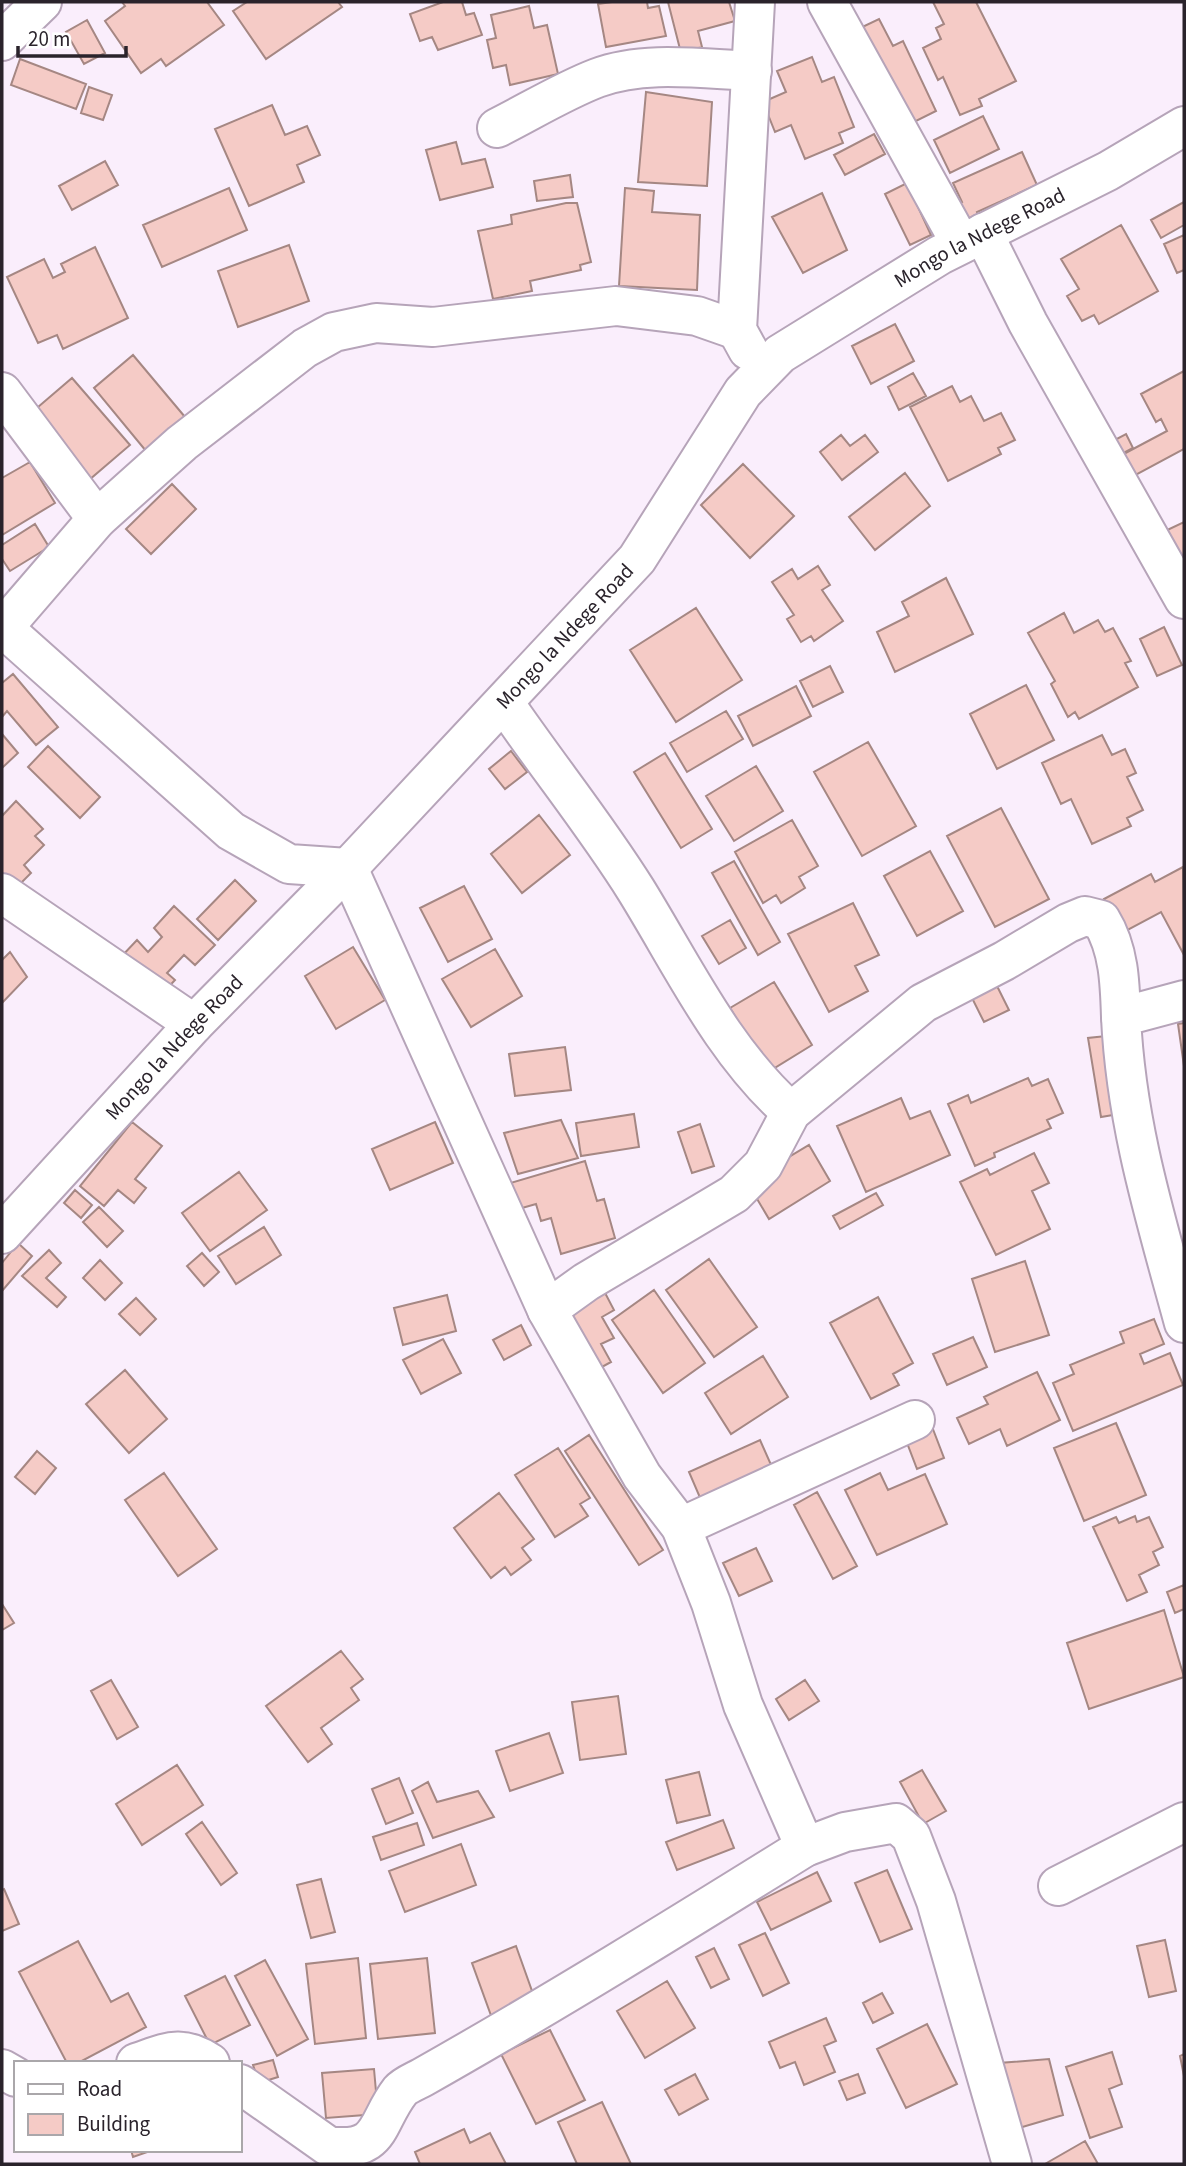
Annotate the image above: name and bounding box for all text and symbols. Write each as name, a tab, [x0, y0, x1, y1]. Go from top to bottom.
scale bar	[18, 14, 126, 58]
text: 20 m	[28, 24, 70, 54]
street label: Mongo la Ndege Road	[888, 180, 1070, 295]
street label: Mongo la Ndege Road	[489, 557, 640, 716]
street label: Mongo la Ndege Road	[98, 968, 250, 1127]
legend	[14, 2061, 242, 2152]
text: Road	[77, 2074, 122, 2104]
text: Building	[77, 2109, 151, 2139]

